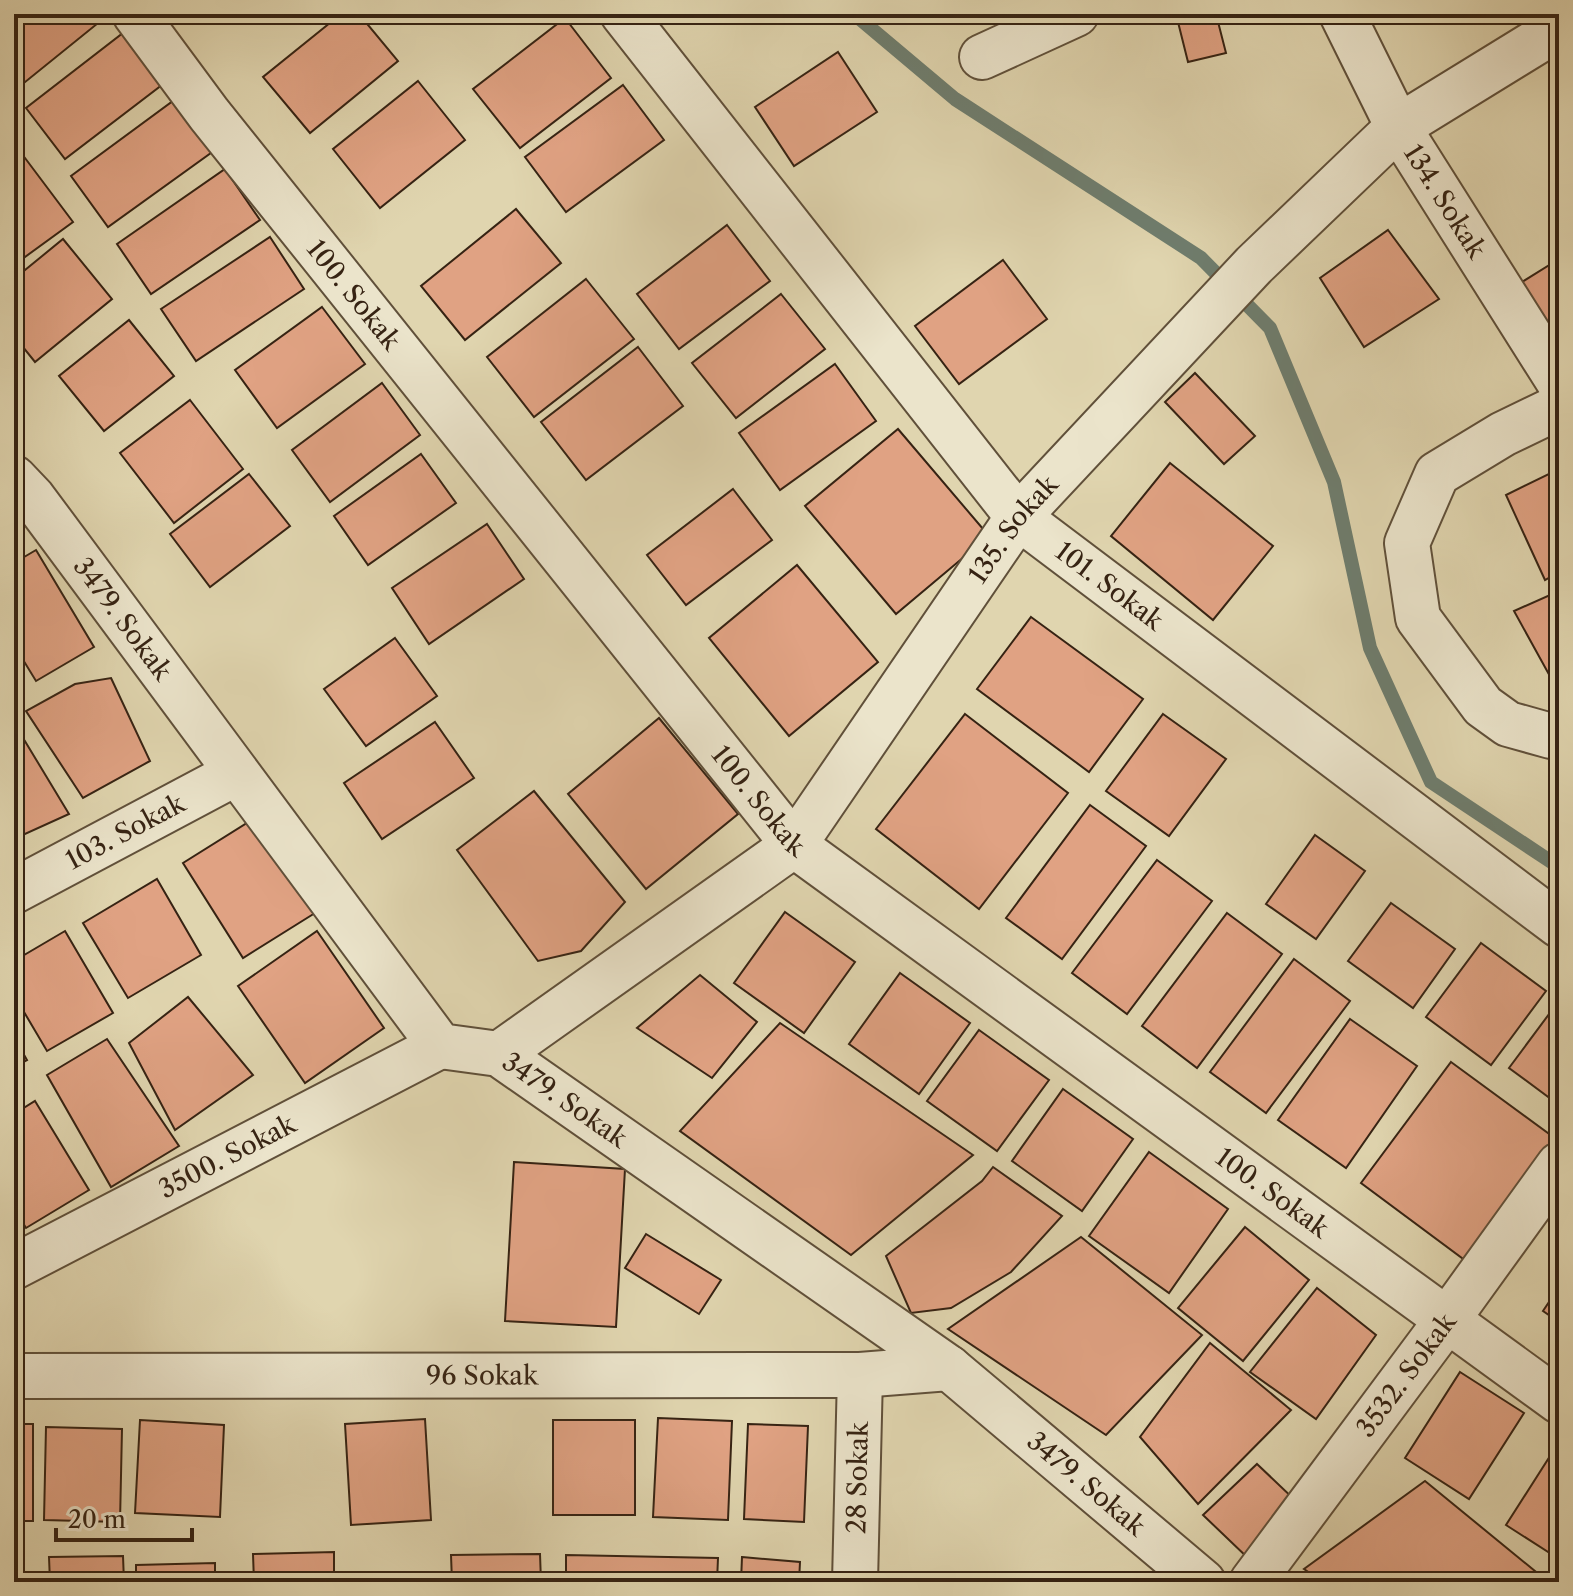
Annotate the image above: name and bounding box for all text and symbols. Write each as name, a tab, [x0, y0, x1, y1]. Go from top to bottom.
street label: 134. Sokak	[1397, 138, 1493, 265]
street label: 100. Sokak	[300, 233, 408, 357]
street label: 135. Sokak	[962, 468, 1065, 589]
street label: 101. Sokak	[1049, 535, 1170, 637]
street label: 3479. Sokak	[67, 551, 179, 687]
street label: 100. Sokak	[705, 739, 812, 864]
street label: 103. Sokak	[60, 787, 191, 877]
street label: 3479. Sokak	[496, 1045, 634, 1155]
street label: 3500. Sokak	[153, 1107, 302, 1205]
street label: 100. Sokak	[1210, 1141, 1336, 1245]
street label: 3532. Sokak	[1350, 1306, 1463, 1443]
street label: 96 Sokak	[426, 1359, 539, 1392]
street label: 28 Sokak	[840, 1421, 875, 1534]
street label: 3479. Sokak	[1021, 1425, 1153, 1543]
scale bar	[56, 1492, 192, 1542]
text: 20 m	[68, 1505, 126, 1534]

